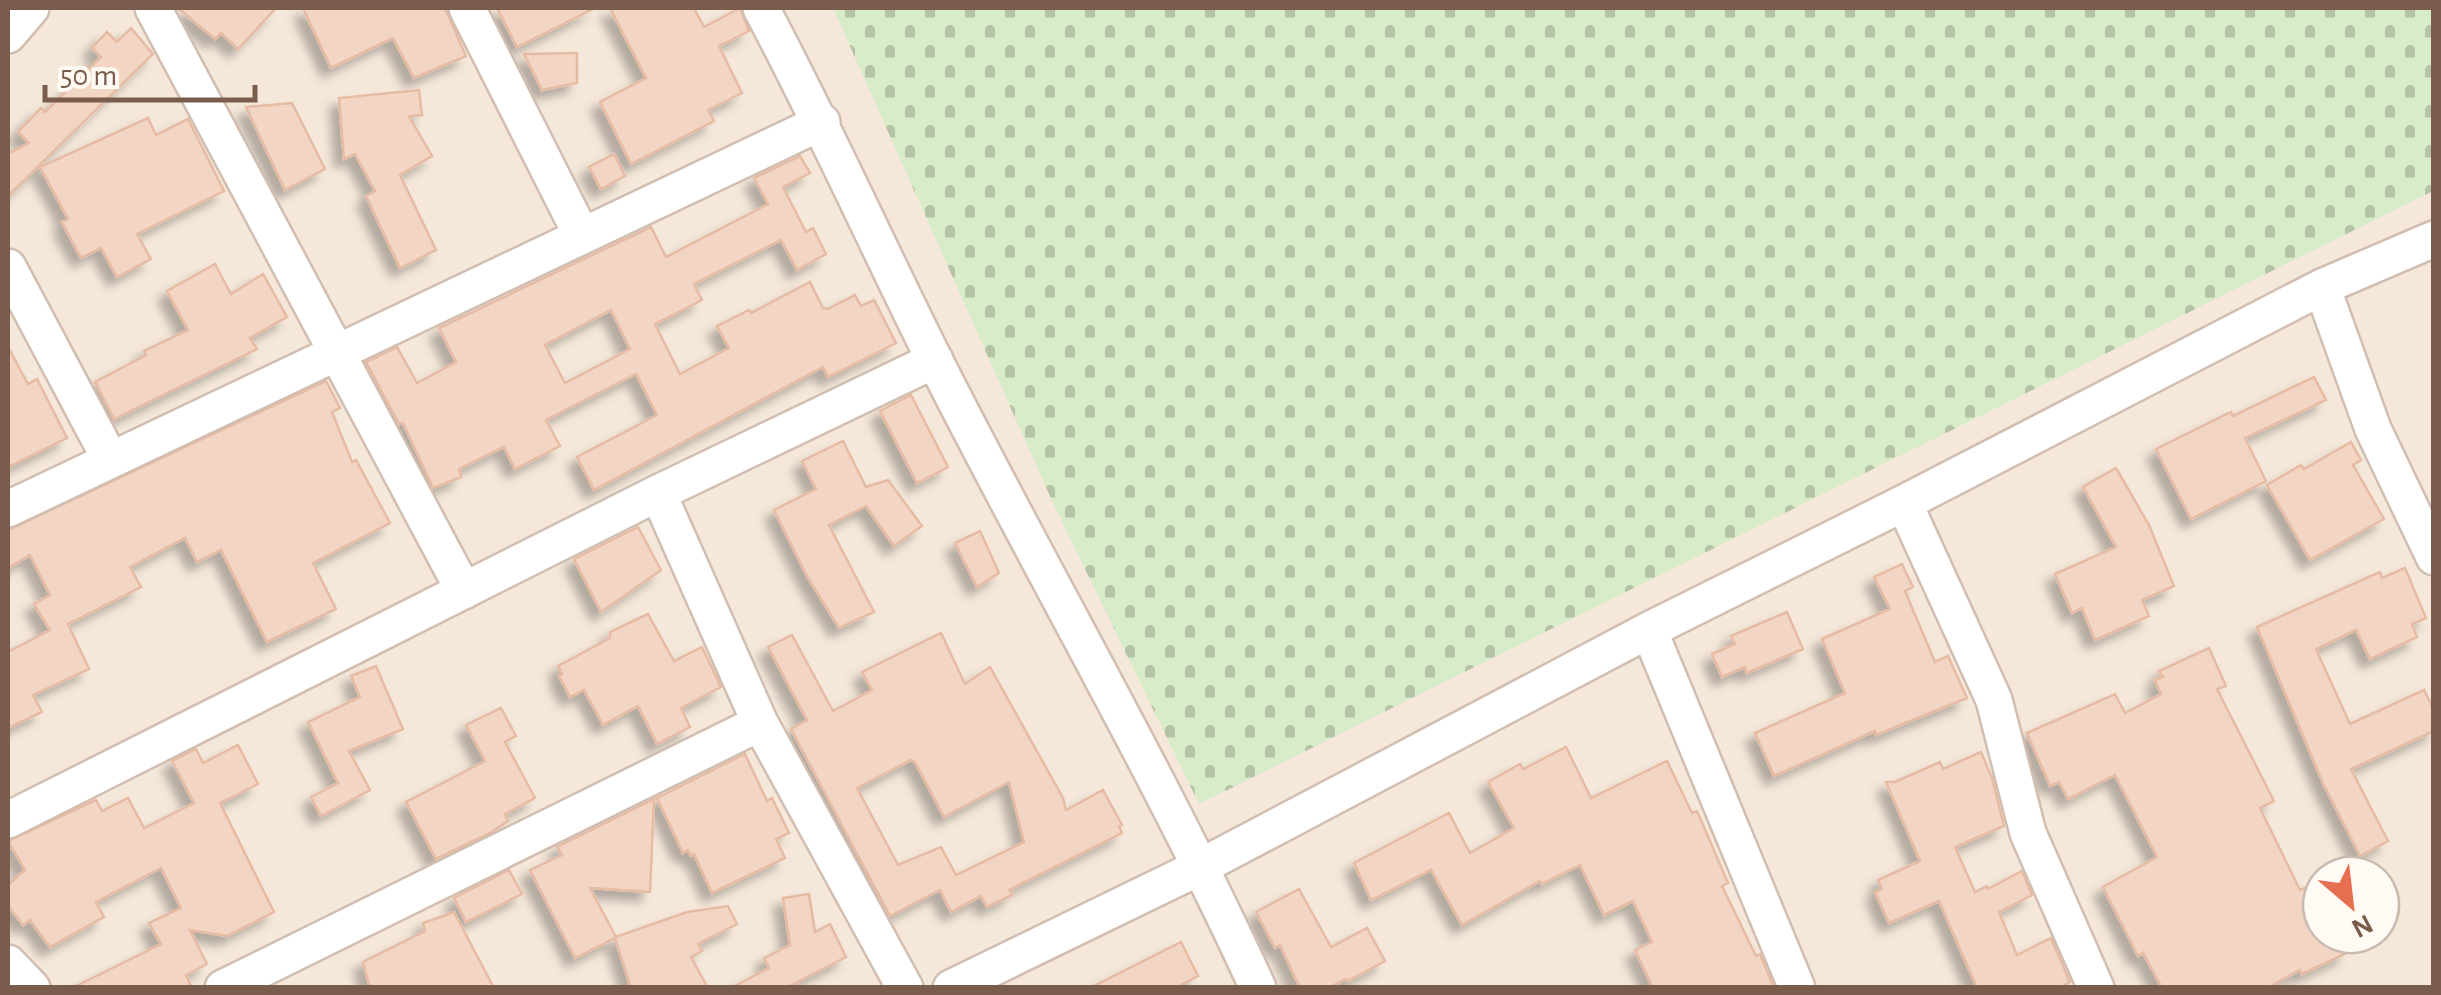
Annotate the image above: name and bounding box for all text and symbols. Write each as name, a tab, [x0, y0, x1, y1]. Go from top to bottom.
scale bar	[45, 40, 255, 102]
text: 50 m	[60, 61, 117, 91]
north arrow	[2301, 855, 2401, 955]
text: N	[2347, 908, 2377, 942]

